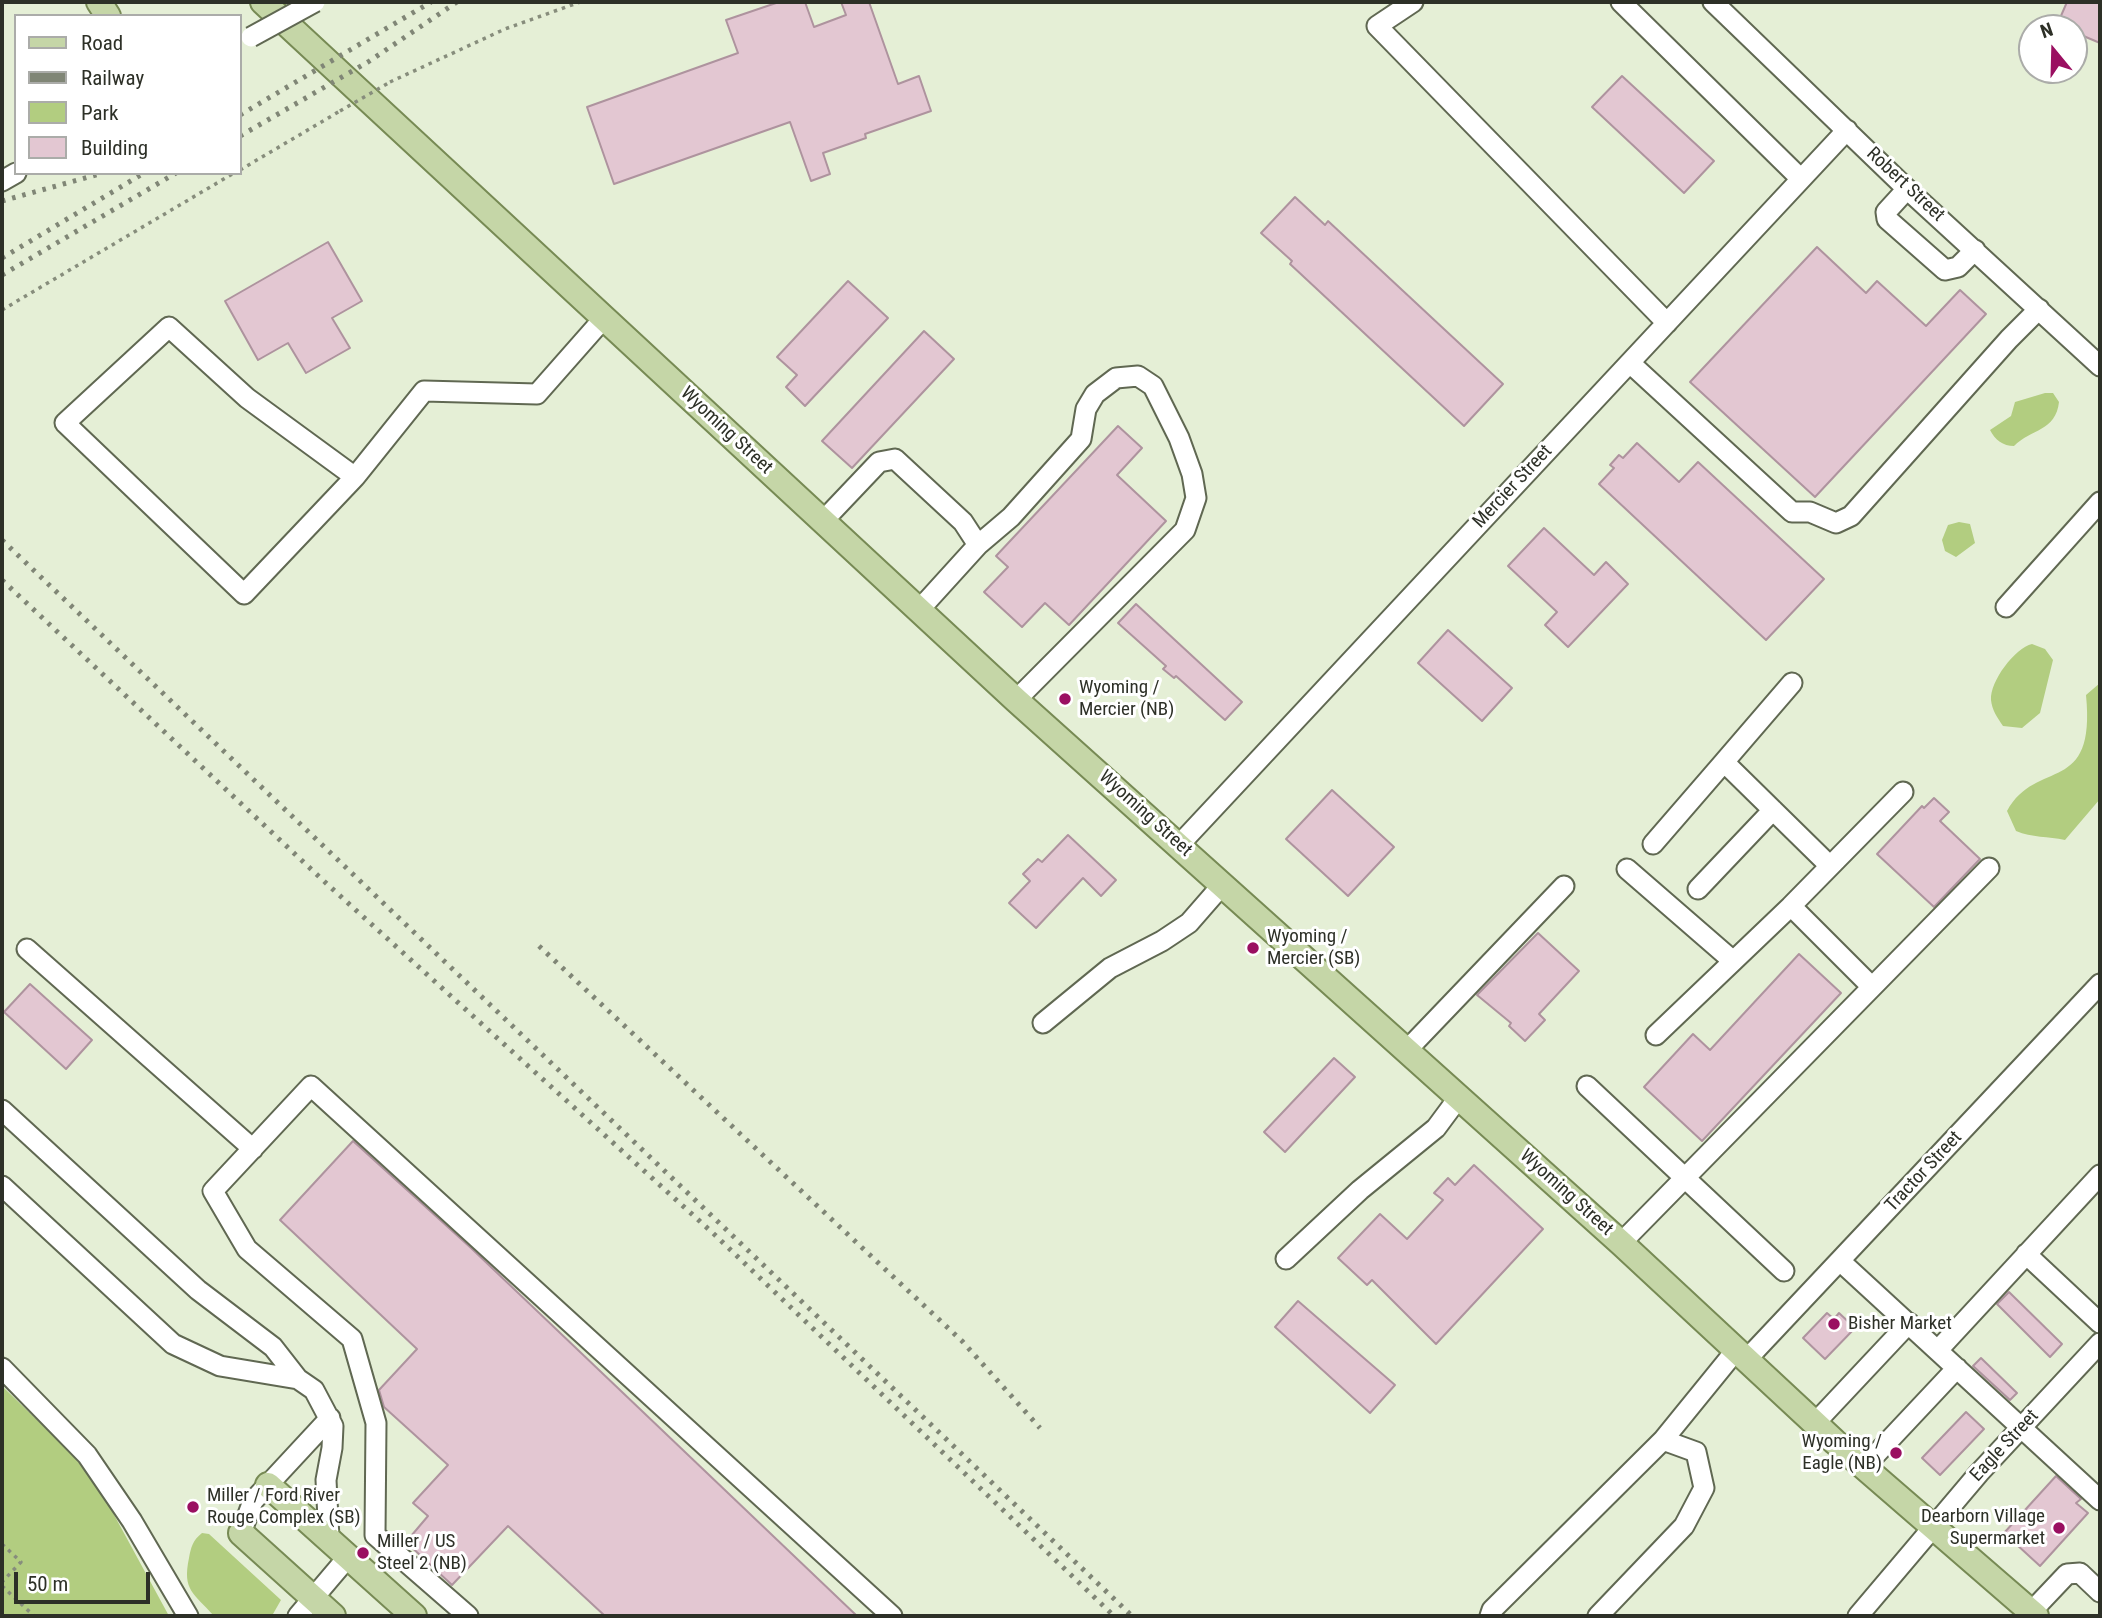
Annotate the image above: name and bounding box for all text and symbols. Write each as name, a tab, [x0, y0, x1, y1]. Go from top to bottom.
legend	[14, 14, 242, 175]
north arrow	[2018, 14, 2088, 84]
text: N	[2037, 18, 2056, 43]
text: Road	[81, 31, 123, 55]
text: Railway	[81, 66, 144, 90]
text: Park	[81, 101, 118, 125]
text: Building	[81, 136, 148, 160]
street label: Robert Street	[1861, 143, 1949, 227]
street label: Wyoming Street	[675, 382, 777, 480]
street label: Mercier Street	[1469, 441, 1557, 533]
place label: Wyoming / Mercier (NB)	[1079, 677, 1174, 721]
marker: Wyoming / Mercier (NB)	[1057, 691, 1073, 707]
street label: Wyoming Street	[1094, 766, 1196, 862]
place label: Wyoming / Mercier (SB)	[1267, 926, 1360, 970]
marker: Wyoming / Mercier (SB)	[1245, 940, 1261, 956]
street label: Tractor Street	[1881, 1127, 1967, 1217]
street label: Wyoming Street	[1515, 1145, 1617, 1241]
place label: Bisher Market	[1848, 1313, 1952, 1335]
marker: Bisher Market	[1826, 1316, 1842, 1332]
street label: Eagle Street	[1966, 1405, 2044, 1487]
place label: Wyoming / Eagle (NB)	[1802, 1431, 1882, 1475]
marker: Wyoming / Eagle (NB)	[1888, 1445, 1904, 1461]
place label: Miller / Ford River Rouge Complex (SB)	[207, 1485, 361, 1529]
marker: Miller / Ford River Rouge Complex (SB)	[185, 1499, 201, 1515]
place label: Dearborn Village Supermarket	[1921, 1506, 2045, 1550]
marker: Dearborn Village Supermarket	[2051, 1520, 2067, 1536]
place label: Miller / US Steel 2 (NB)	[377, 1531, 467, 1575]
marker: Miller / US Steel 2 (NB)	[355, 1545, 371, 1561]
scale bar	[18, 1558, 154, 1602]
text: 50 m	[27, 1572, 68, 1596]

